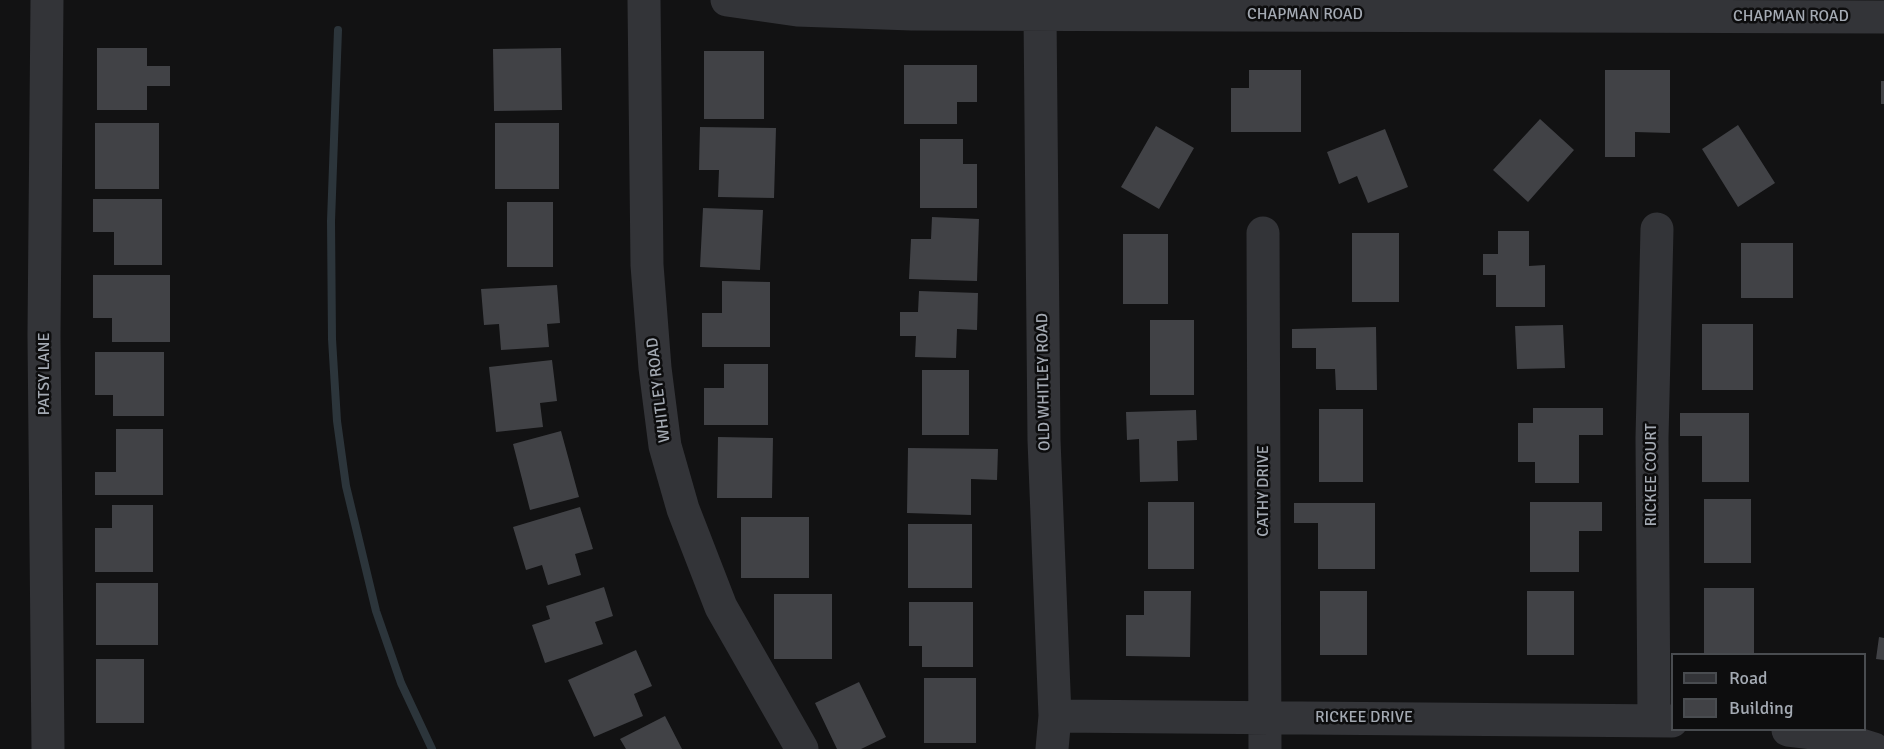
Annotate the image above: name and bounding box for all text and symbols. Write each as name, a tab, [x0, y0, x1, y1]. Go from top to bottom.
street label: CHAPMAN ROAD	[1247, 5, 1363, 25]
street label: CHAPMAN ROAD	[1733, 7, 1849, 27]
street label: OLD WHITLEY ROAD	[1033, 313, 1055, 451]
street label: PATSY LANE	[35, 332, 55, 416]
street label: WHITLEY ROAD	[643, 336, 675, 444]
street label: RICKEE COURT	[1642, 423, 1662, 527]
street label: CATHY DRIVE	[1254, 445, 1274, 537]
legend	[1671, 653, 1866, 731]
text: Road	[1729, 667, 1768, 689]
text: Building	[1729, 697, 1793, 719]
street label: RICKEE DRIVE	[1315, 708, 1413, 728]

